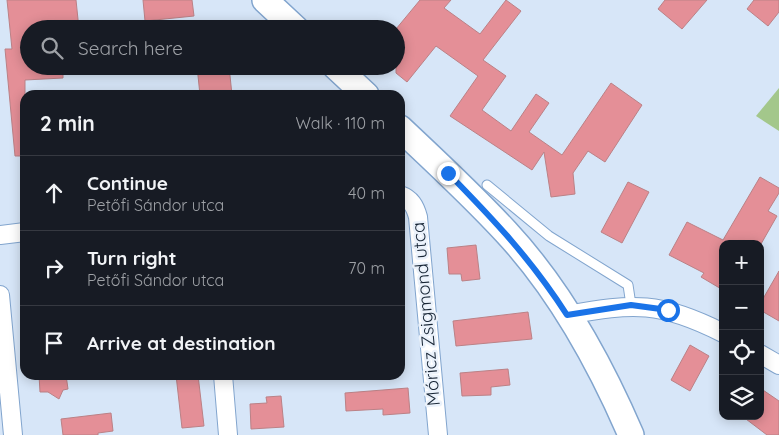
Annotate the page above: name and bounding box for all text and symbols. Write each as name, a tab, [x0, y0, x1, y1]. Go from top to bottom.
search box	[20, 20, 405, 75]
icon: search	[38, 34, 66, 62]
text: Search here	[78, 36, 183, 60]
text: 2 min	[40, 110, 95, 136]
text: Walk · 110 m	[296, 113, 385, 133]
route end	[437, 162, 460, 185]
text: Continue	[87, 171, 168, 195]
icon: ahead	[40, 179, 68, 207]
text: 40 m	[348, 183, 385, 203]
text: Petőfi Sándor utca	[87, 195, 224, 215]
street label: Móricz Zsigmond utca	[406, 221, 445, 407]
map controls	[719, 240, 764, 420]
button: +	[719, 240, 764, 285]
text: Turn right	[87, 246, 176, 270]
icon: right	[40, 254, 68, 282]
text: 70 m	[348, 258, 385, 278]
text: Petőfi Sándor utca	[87, 270, 224, 290]
button: −	[719, 285, 764, 330]
route start	[657, 299, 680, 322]
icon: arrive	[40, 329, 68, 357]
button: locate	[719, 330, 764, 375]
text: Arrive at destination	[87, 331, 276, 355]
button: layers	[719, 375, 764, 420]

